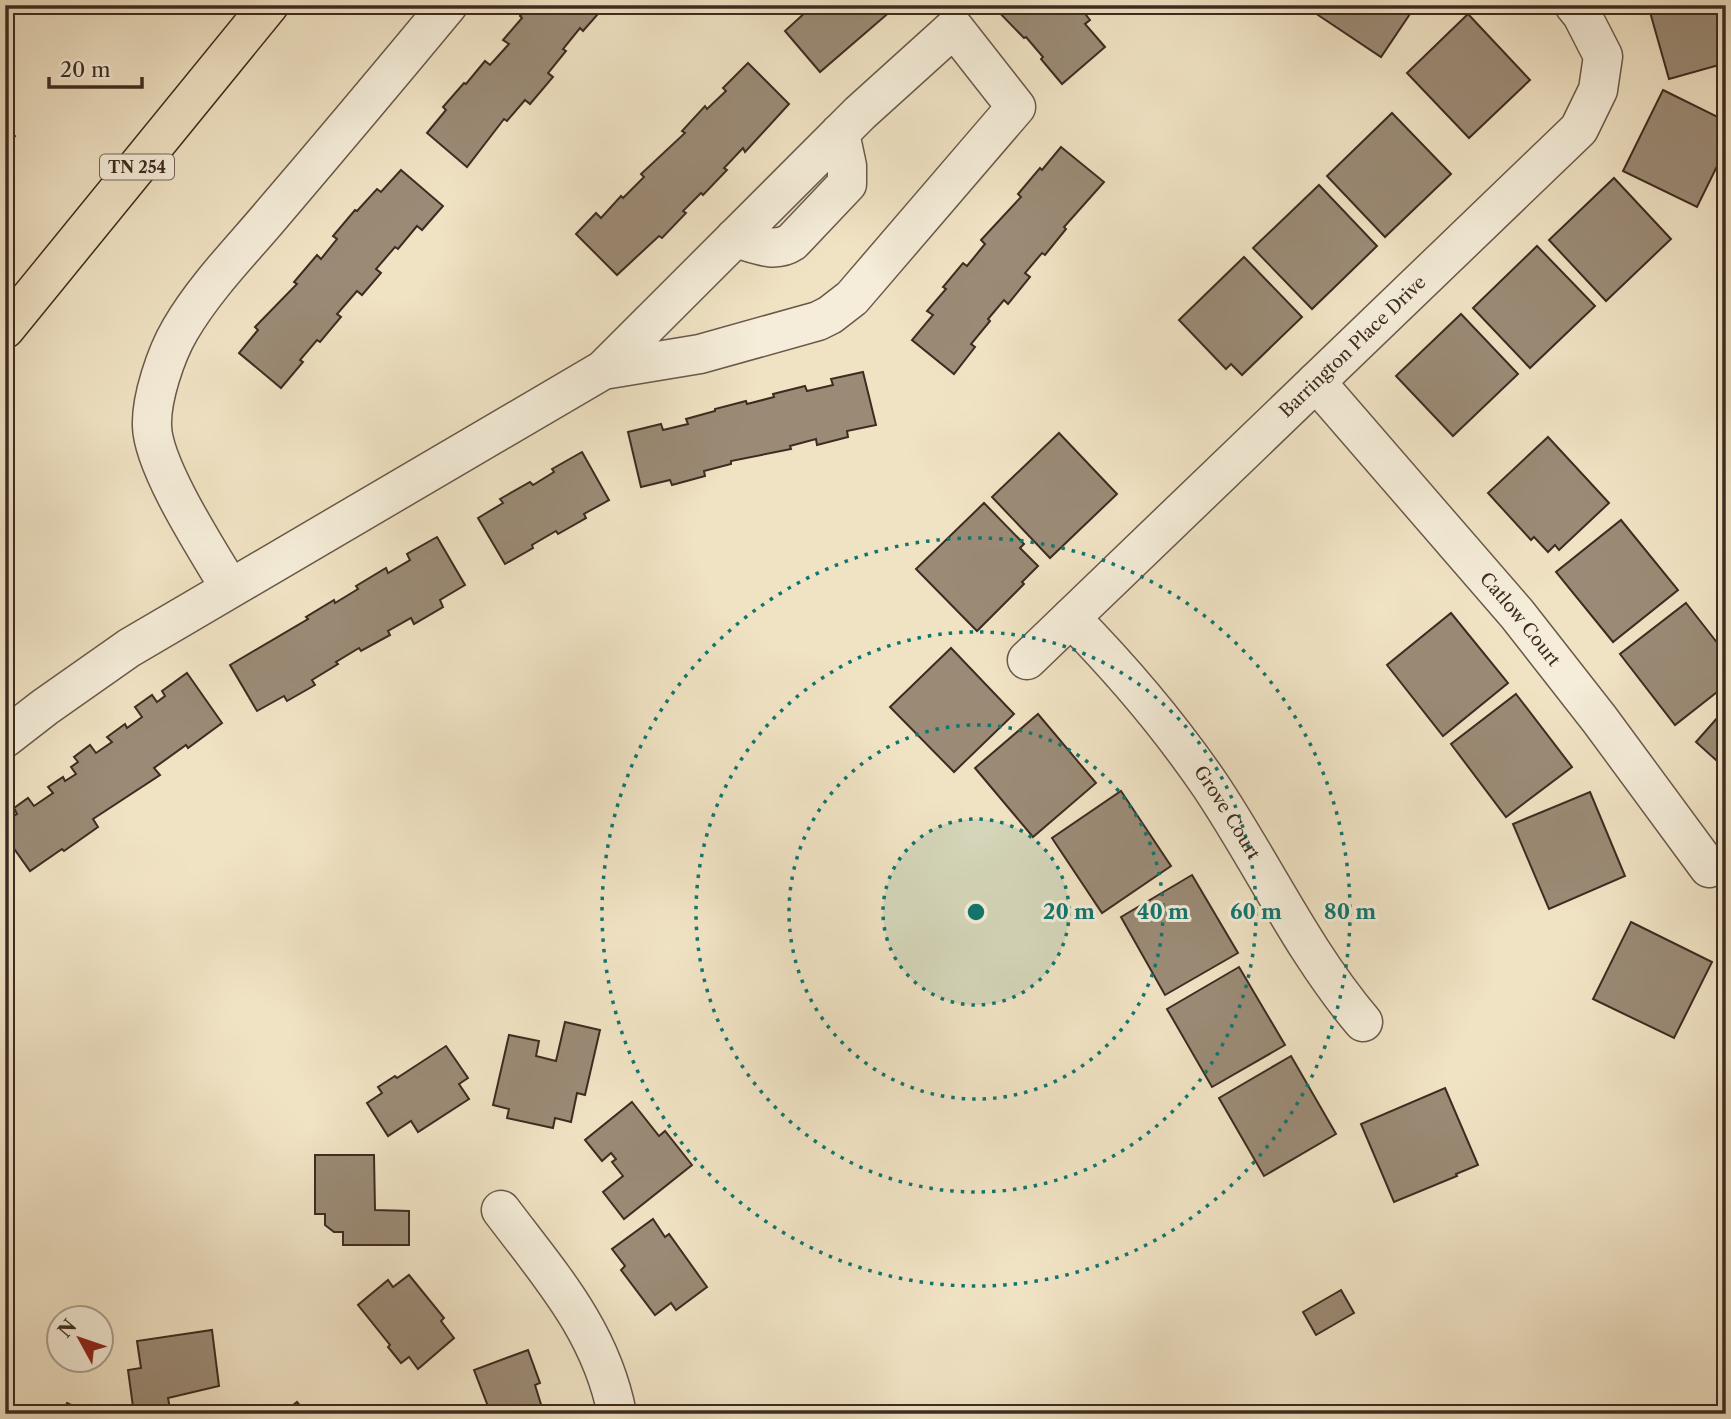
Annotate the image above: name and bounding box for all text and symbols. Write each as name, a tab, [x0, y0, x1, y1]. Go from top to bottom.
scale bar	[49, 46, 142, 90]
text: 20 m	[60, 57, 111, 82]
road number: TN 254	[100, 154, 174, 180]
street label: Barrington Place Drive	[1275, 271, 1431, 422]
street label: Catlow Court	[1475, 568, 1565, 671]
street label: Grove Court	[1189, 762, 1265, 864]
text: 20 m	[1043, 899, 1095, 924]
text: 40 m	[1137, 899, 1189, 924]
text: 60 m	[1230, 899, 1282, 924]
text: 80 m	[1324, 899, 1376, 924]
centre of rings	[964, 900, 988, 924]
north arrow	[46, 1304, 116, 1374]
text: N	[53, 1315, 81, 1342]

